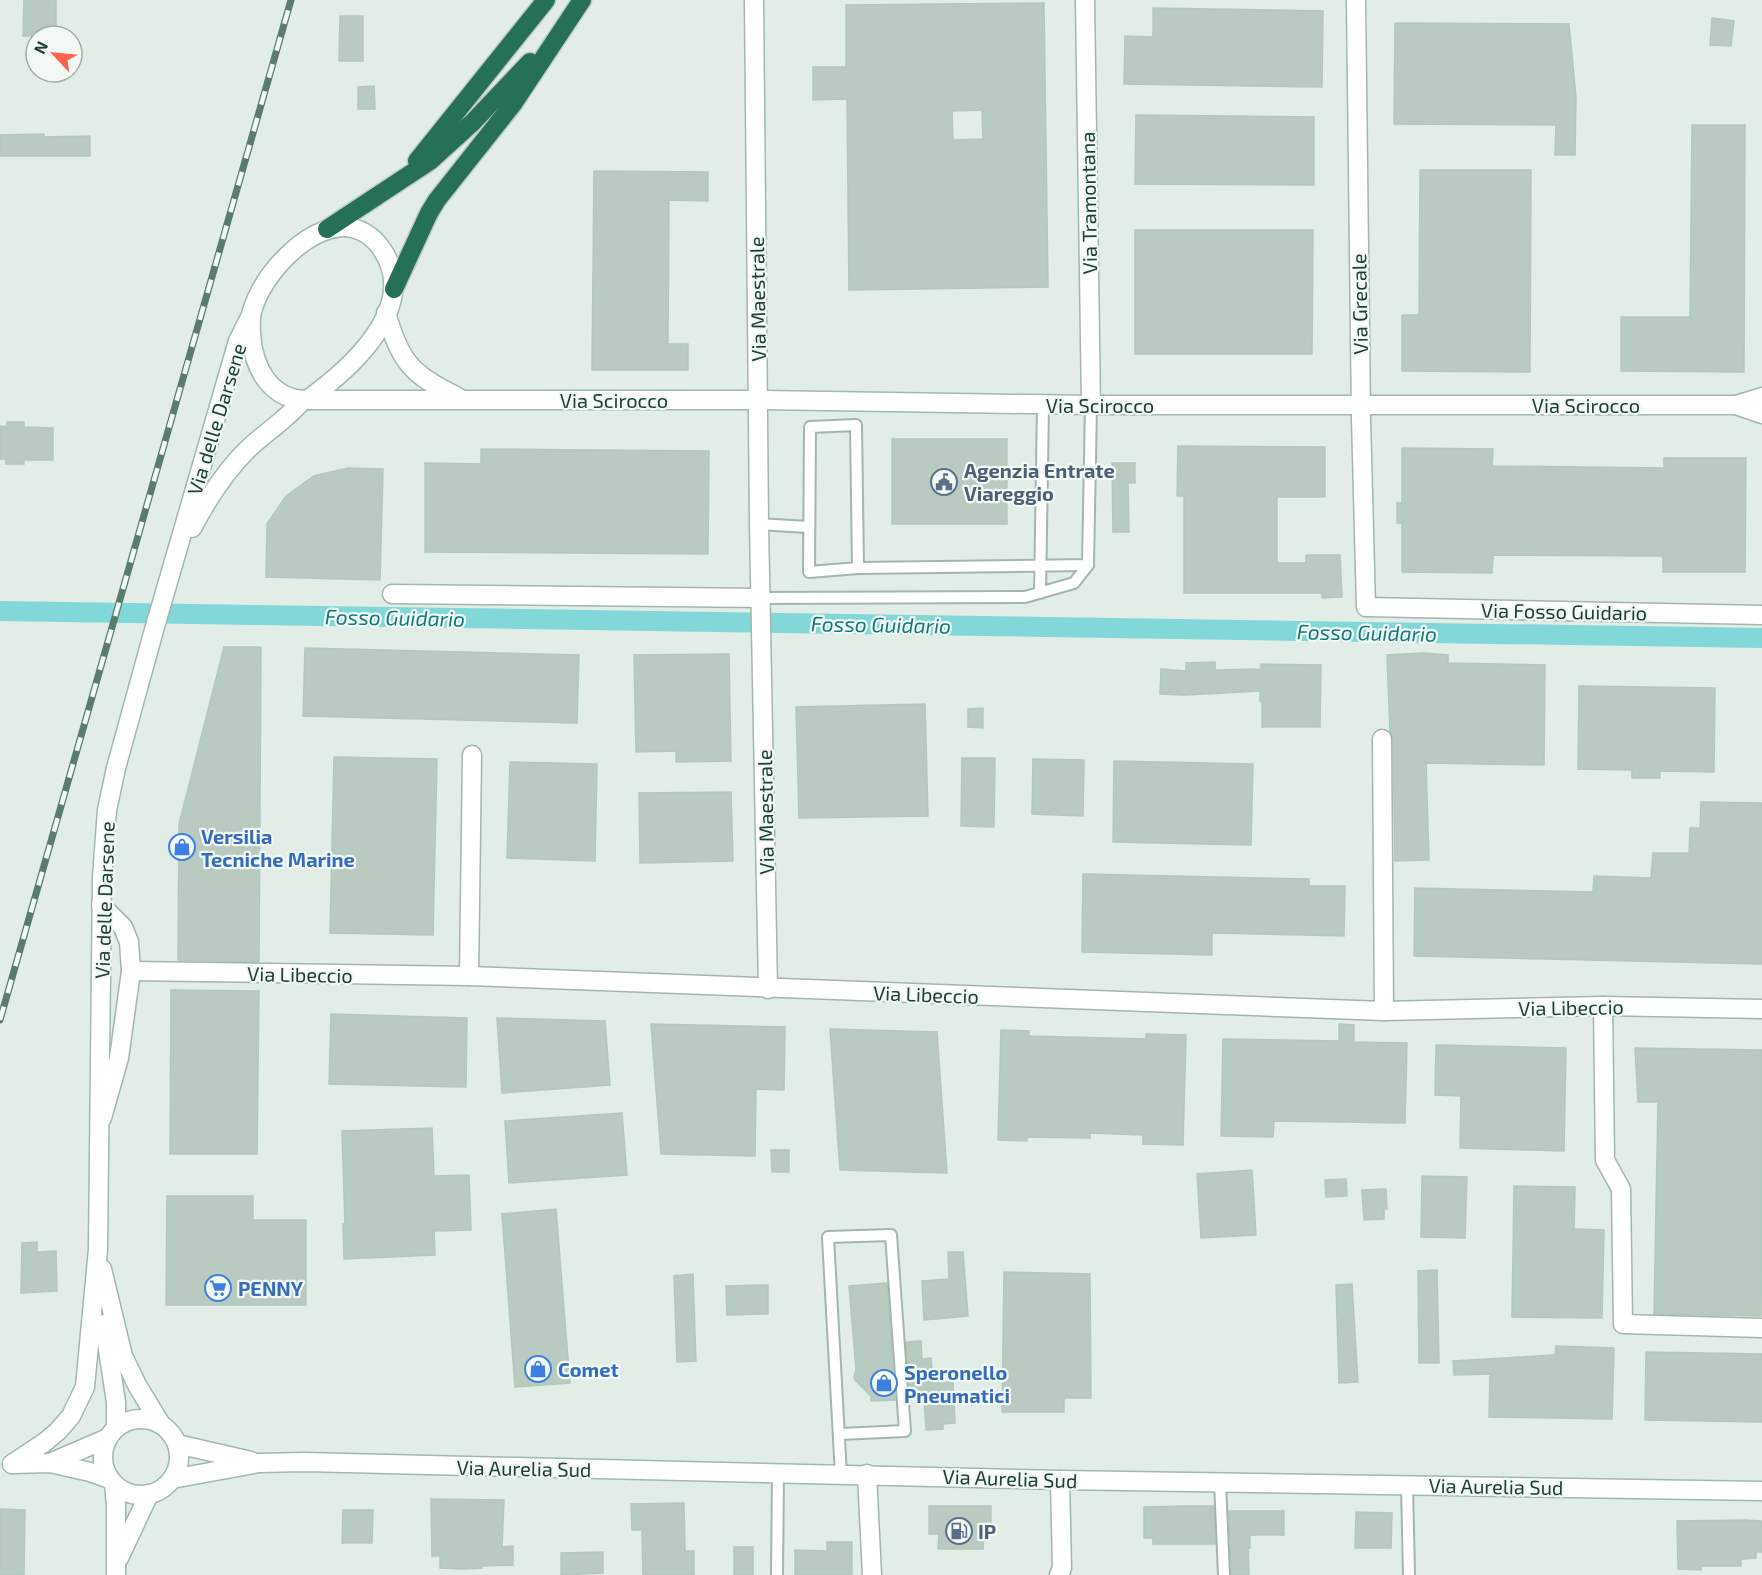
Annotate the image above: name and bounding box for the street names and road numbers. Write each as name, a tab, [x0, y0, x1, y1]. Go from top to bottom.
street label: Via Tramontana	[1075, 132, 1101, 274]
street label: Via Maestrale	[744, 236, 770, 362]
street label: Via Grecale	[1346, 253, 1372, 355]
street label: Via delle Darsene	[182, 340, 250, 498]
street label: Via Scirocco	[560, 388, 668, 412]
street label: Via Scirocco	[1046, 393, 1154, 417]
street label: Via Scirocco	[1532, 393, 1640, 417]
street label: Via Fosso Guidario	[1481, 598, 1647, 624]
street label: Via Maestrale	[752, 749, 778, 875]
street label: Via delle Darsene	[89, 821, 119, 979]
street label: Via Libeccio	[247, 961, 353, 987]
street label: Via Libeccio	[873, 980, 979, 1008]
street label: Via Libeccio	[1518, 994, 1624, 1020]
street label: Via Aurelia Sud	[456, 1455, 592, 1481]
street label: Via Aurelia Sud	[942, 1464, 1078, 1492]
street label: Via Aurelia Sud	[1428, 1473, 1564, 1499]

